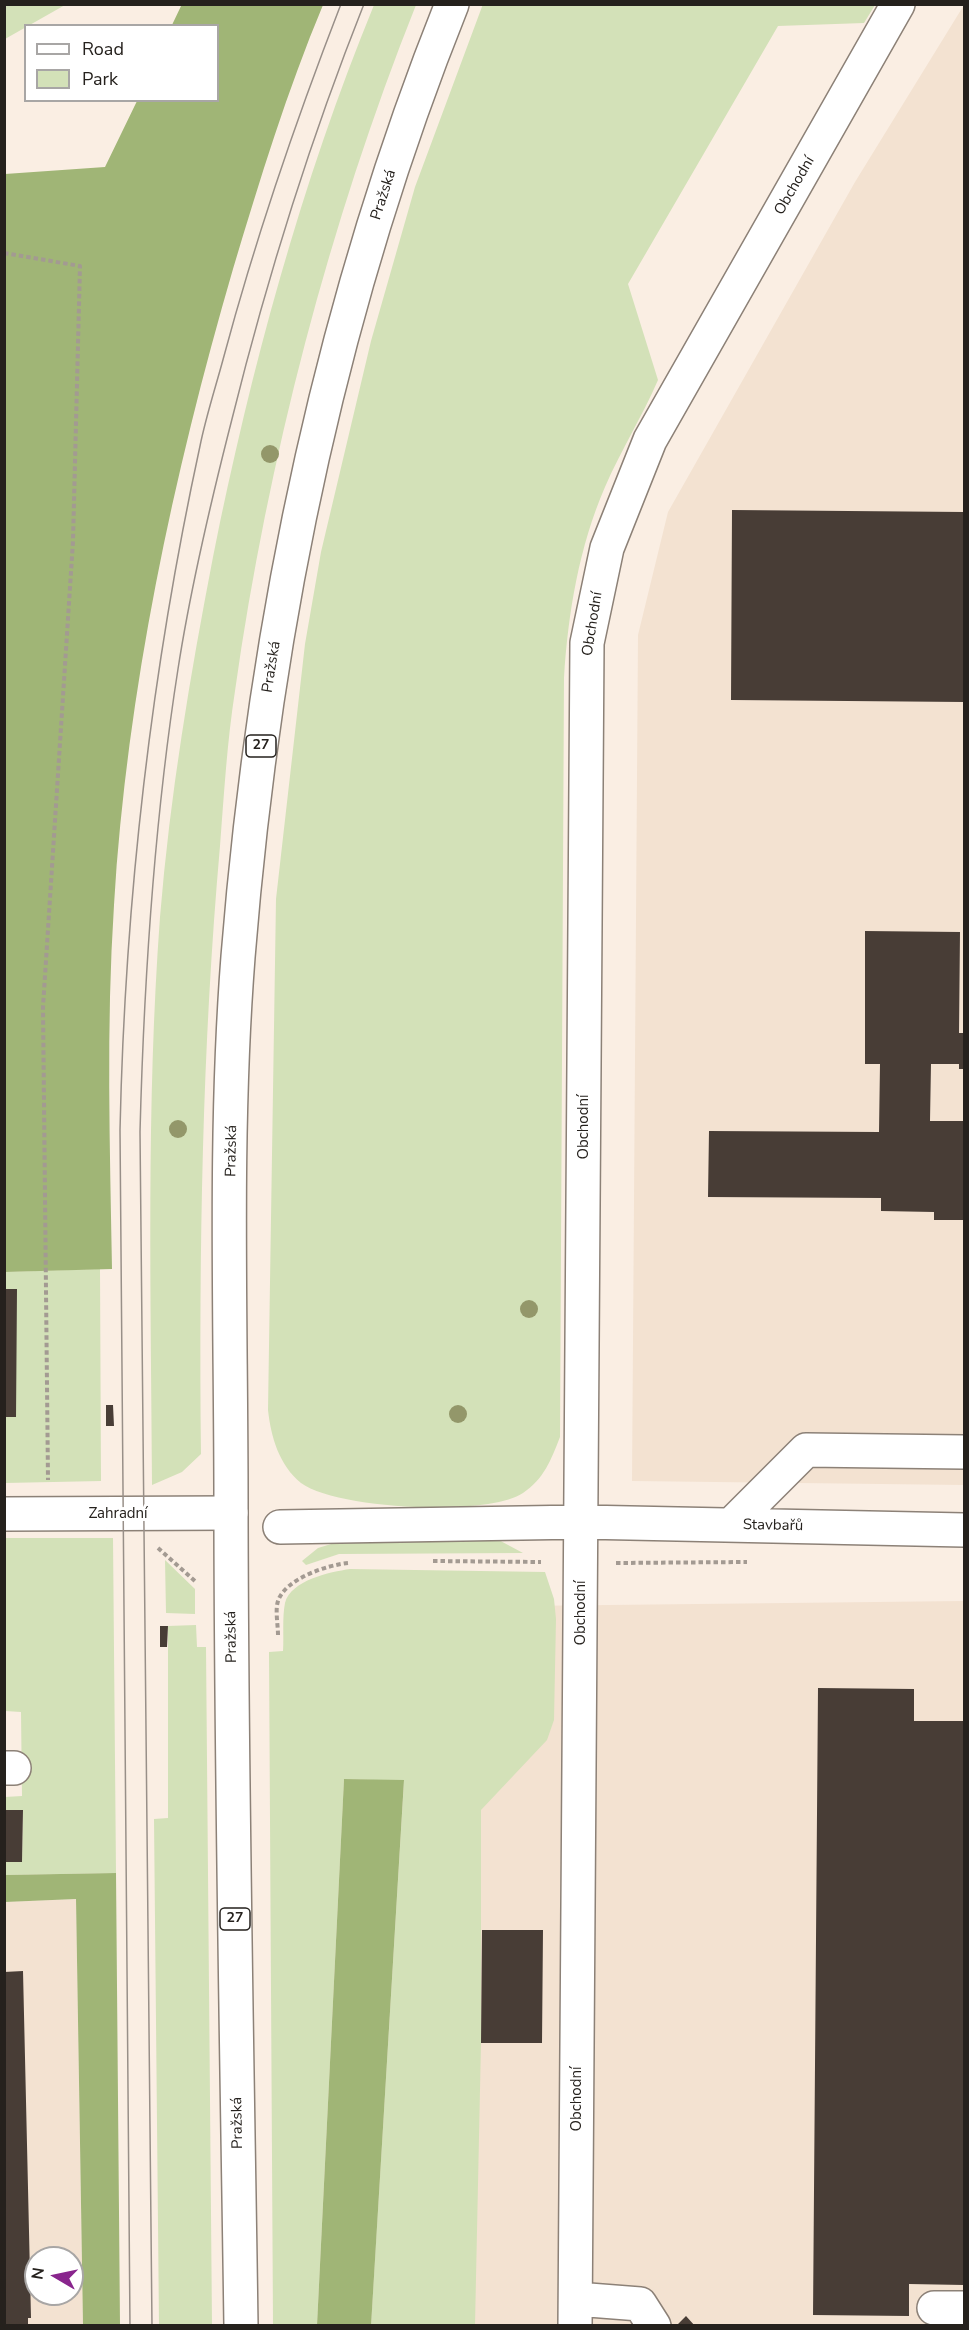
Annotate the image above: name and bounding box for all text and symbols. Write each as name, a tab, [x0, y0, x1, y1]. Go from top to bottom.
legend	[24, 24, 219, 102]
text: Road	[82, 37, 124, 61]
text: Park	[82, 67, 118, 91]
street label: Obchodní	[771, 153, 819, 219]
street label: Pražská	[367, 167, 401, 223]
street label: Obchodní	[579, 591, 607, 657]
street label: Pražská	[259, 640, 285, 694]
road number: 27	[246, 735, 276, 757]
street label: Obchodní	[575, 1095, 593, 1159]
street label: Pražská	[223, 1125, 241, 1177]
street label: Zahradní	[88, 1505, 148, 1523]
street label: Stavbařů	[743, 1516, 803, 1536]
street label: Obchodní	[572, 1581, 590, 1645]
street label: Pražská	[223, 1611, 241, 1663]
road number: 27	[220, 1908, 250, 1930]
street label: Obchodní	[568, 2067, 586, 2131]
street label: Pražská	[229, 2097, 247, 2149]
north arrow	[24, 2246, 84, 2306]
text: N	[26, 2266, 50, 2281]

